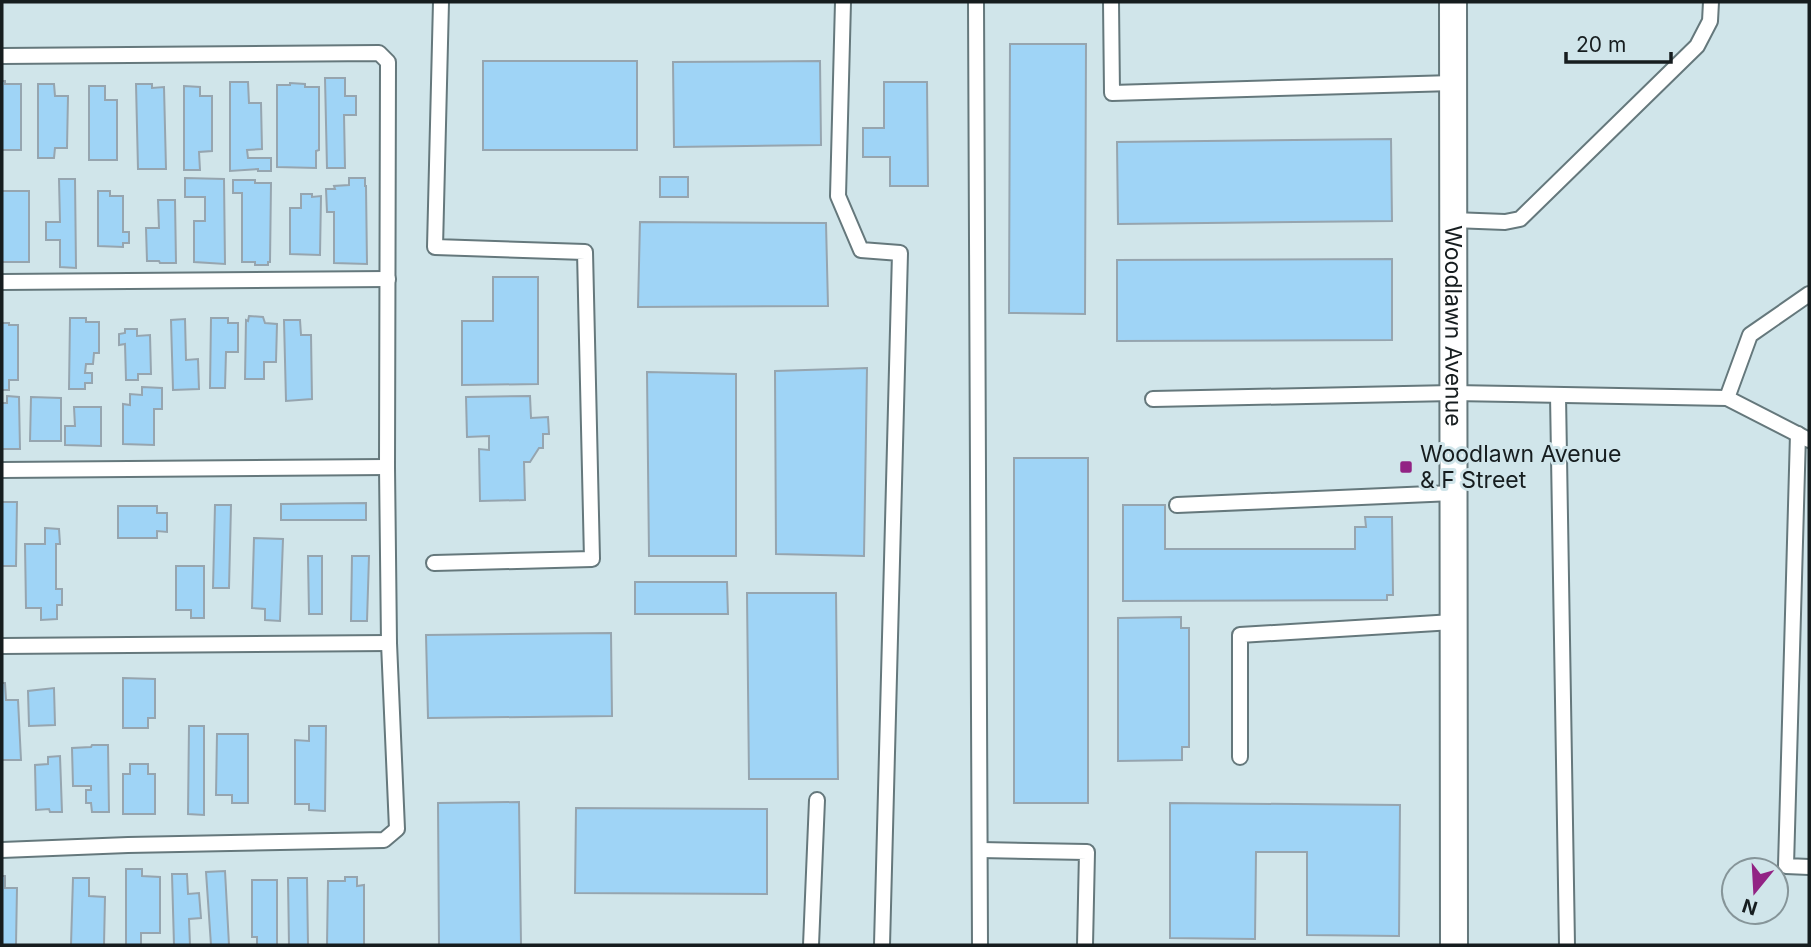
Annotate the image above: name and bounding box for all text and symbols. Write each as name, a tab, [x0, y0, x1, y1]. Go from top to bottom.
scale bar	[1566, 21, 1671, 65]
text: 20 m	[1576, 32, 1626, 57]
street label: Woodlawn Avenue	[1439, 225, 1467, 427]
place label: Woodlawn Avenue & F Street	[1420, 440, 1621, 494]
marker: Woodlawn Avenue & F Street	[1398, 459, 1414, 475]
north arrow	[1720, 856, 1790, 926]
text: N	[1739, 894, 1760, 920]

